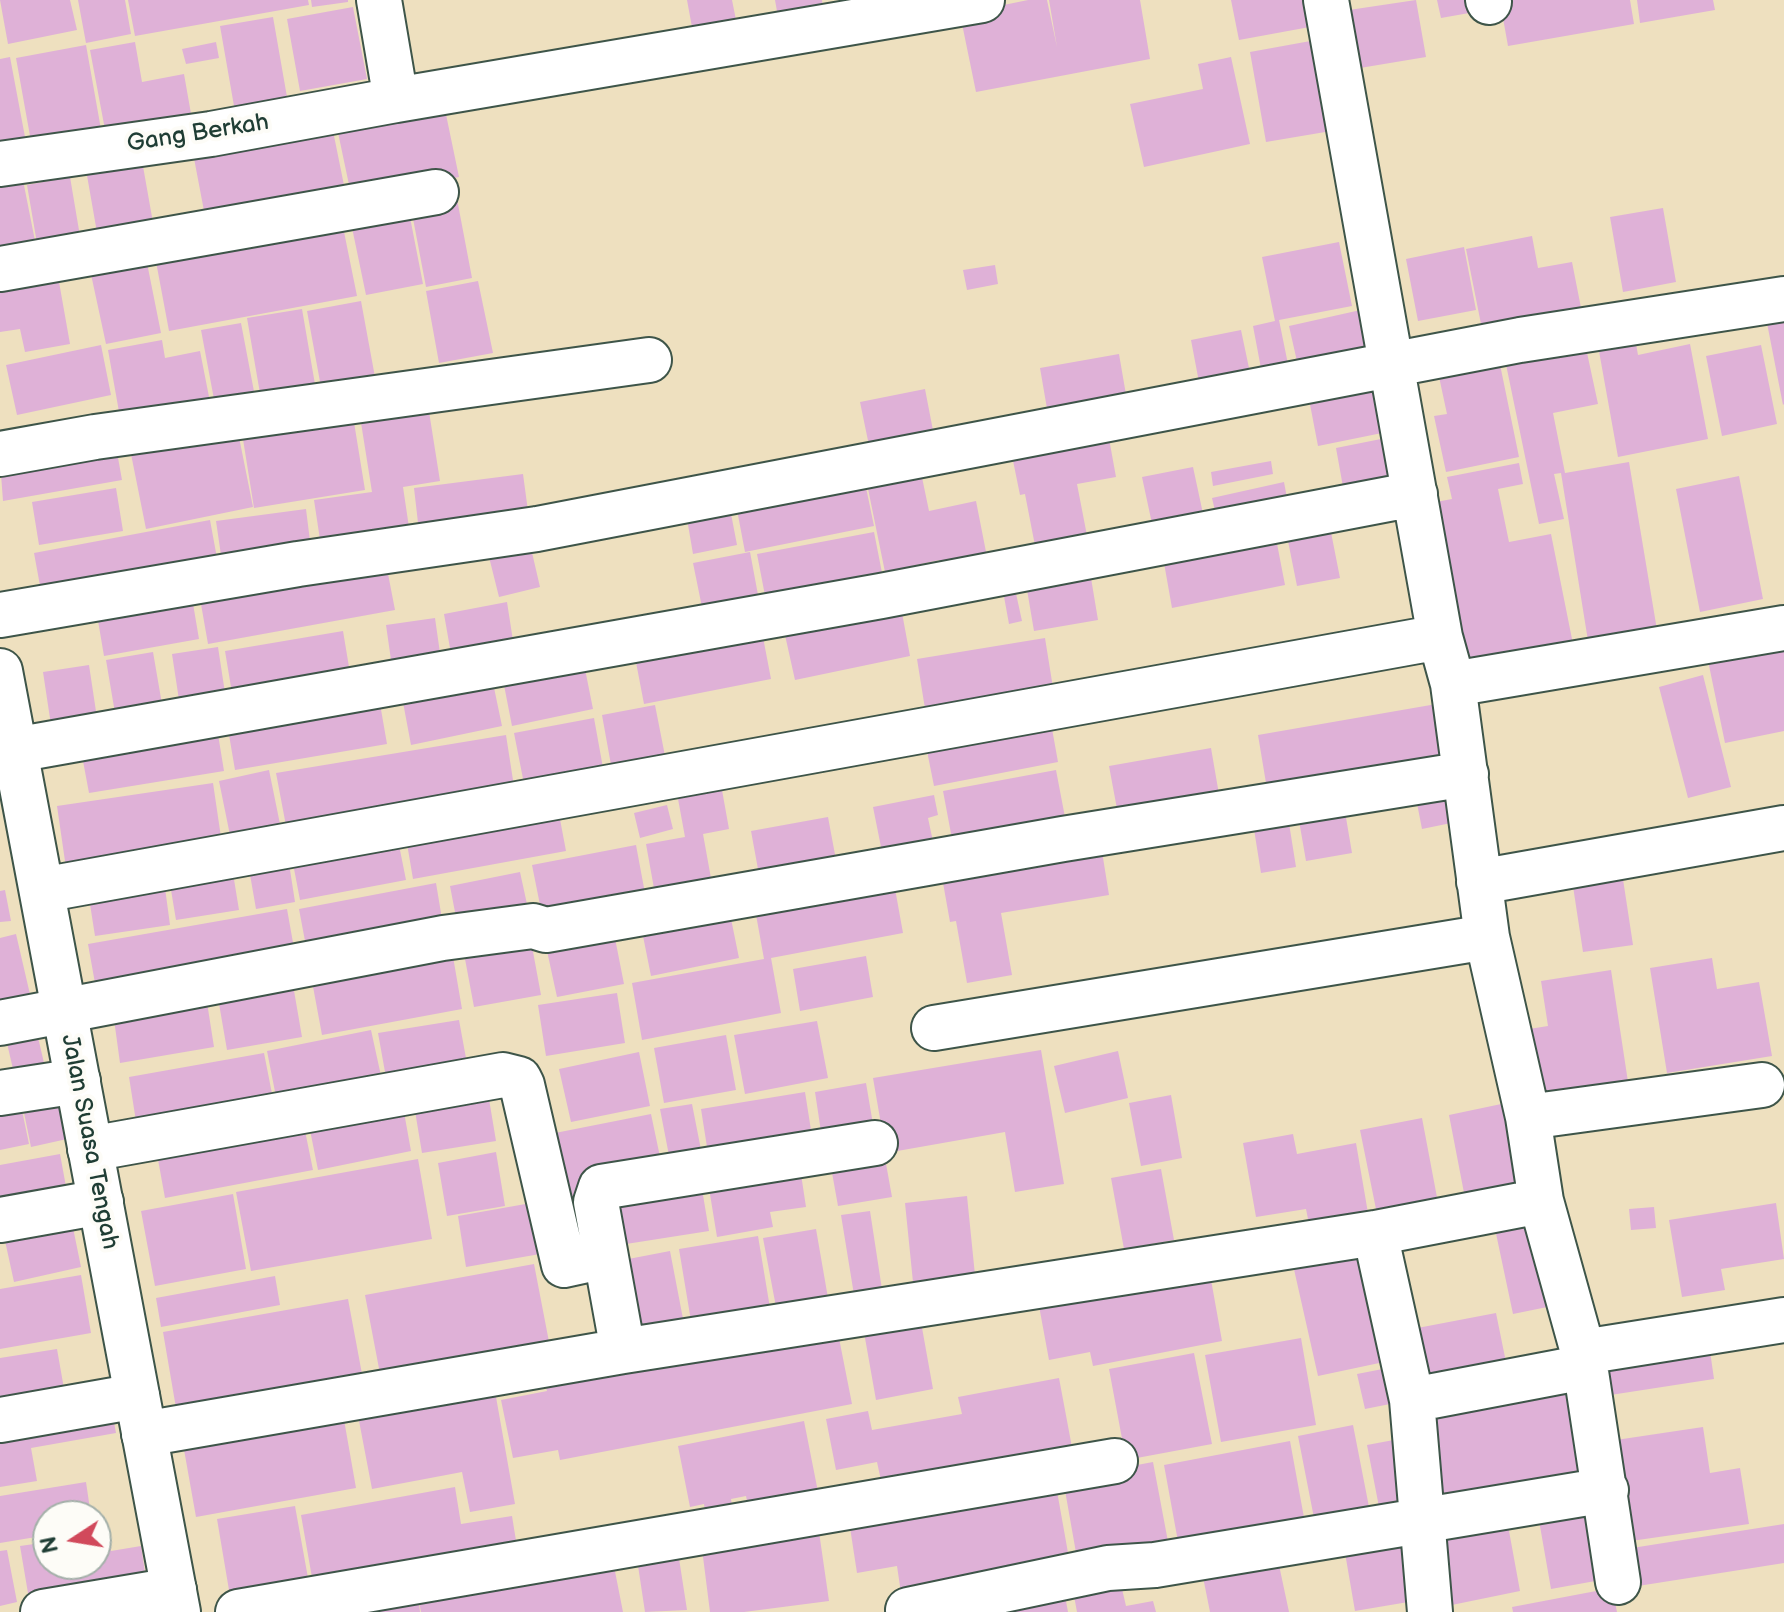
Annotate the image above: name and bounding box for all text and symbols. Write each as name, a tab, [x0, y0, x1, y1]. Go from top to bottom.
street label: Gang Berkah	[125, 109, 271, 159]
street label: Jalan Suasa Tengah	[54, 1032, 124, 1252]
north arrow	[32, 1500, 112, 1580]
text: N	[35, 1534, 65, 1556]

